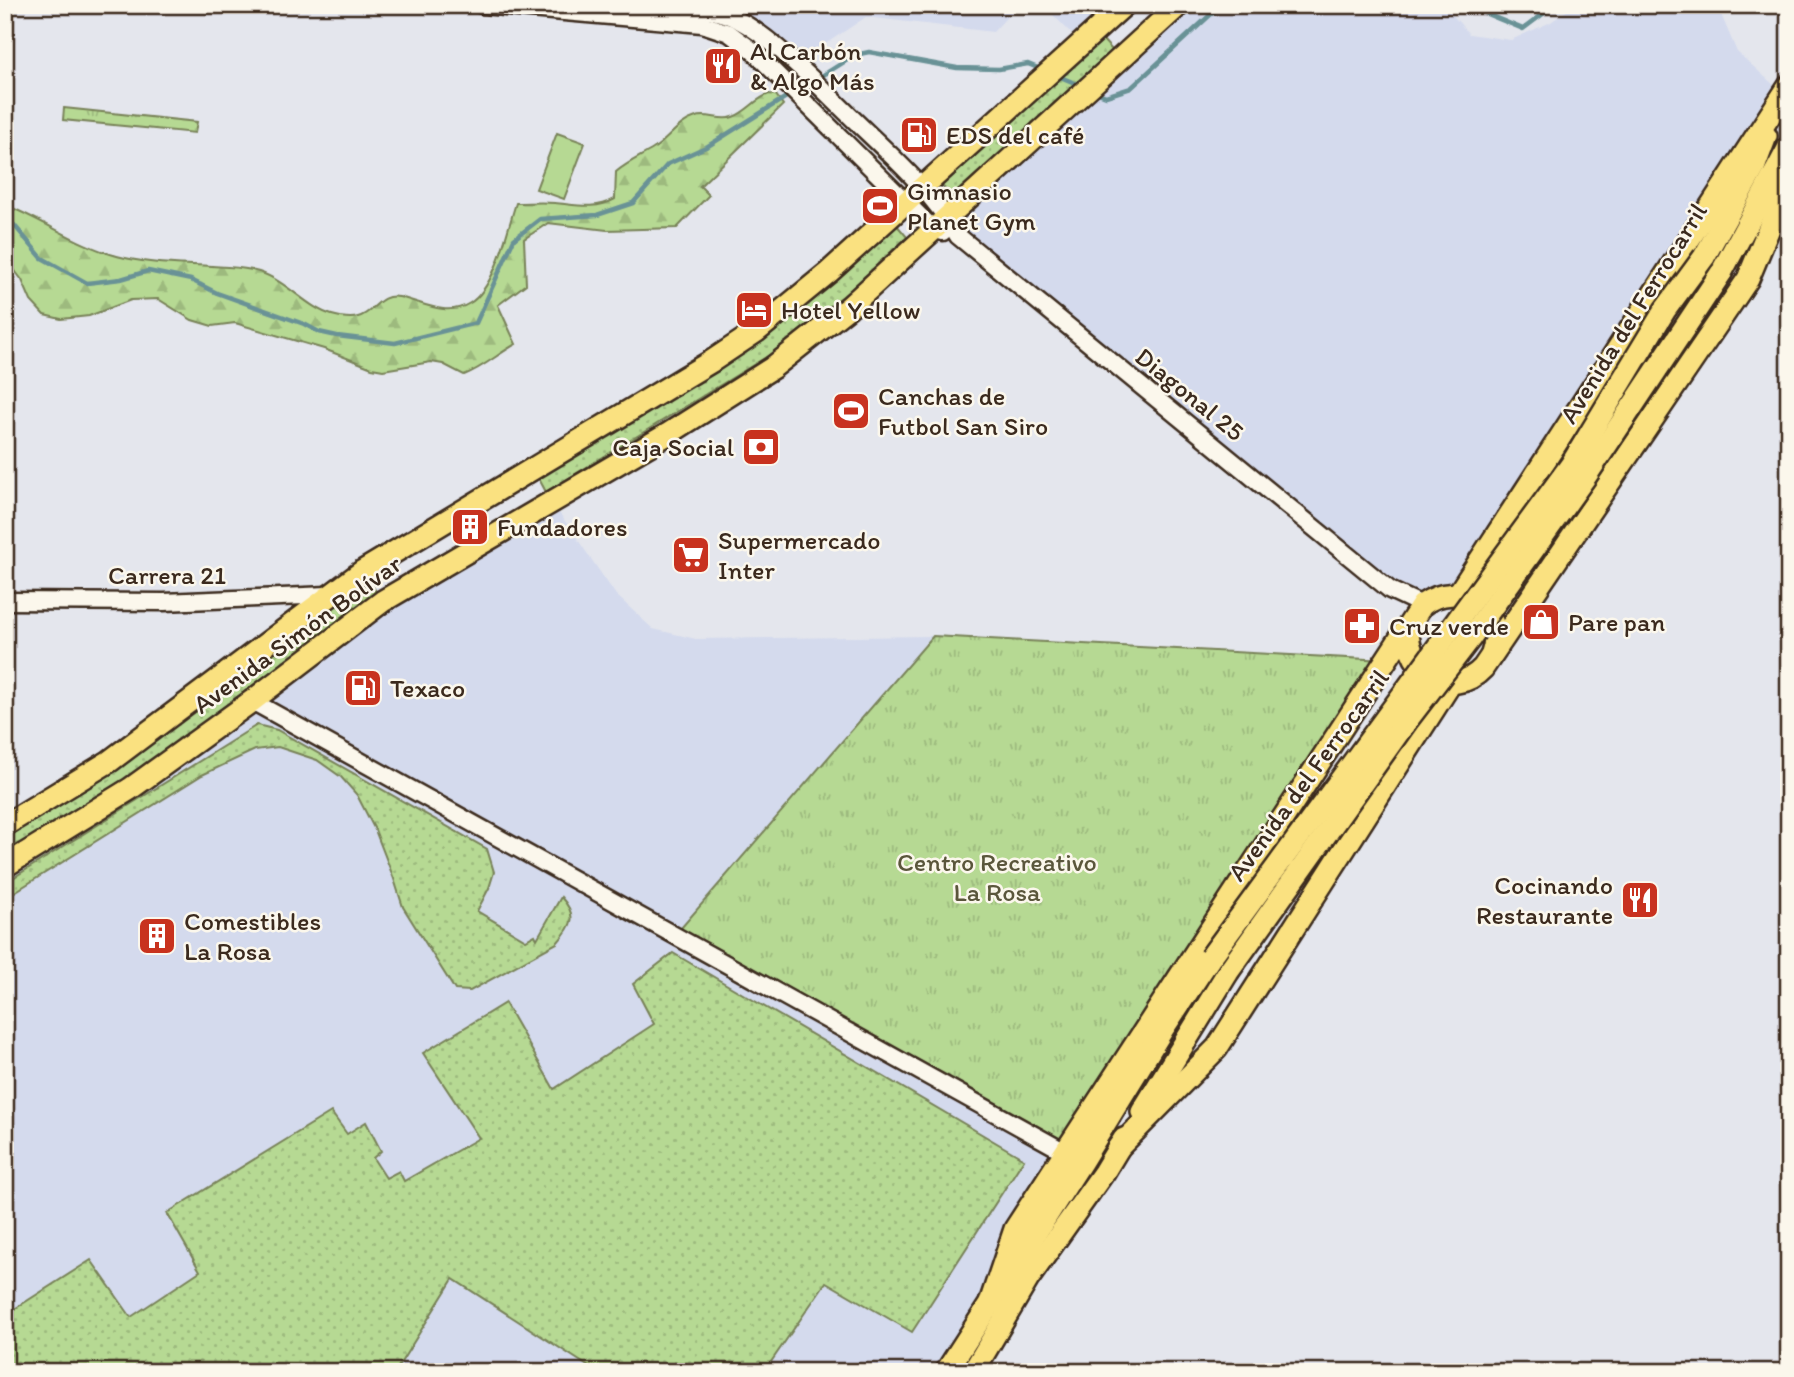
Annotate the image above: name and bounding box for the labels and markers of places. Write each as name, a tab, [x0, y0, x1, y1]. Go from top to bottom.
place label: Al Carbón & Algo Más	[750, 35, 875, 97]
restaurant icon: Al Carbón & Algo Más	[702, 45, 744, 87]
fuel station icon: EDS del café	[898, 114, 940, 156]
place label: EDS del café	[946, 119, 1084, 151]
place label: Gimnasio Planet Gym	[907, 175, 1036, 237]
sports icon: Gimnasio Planet Gym	[859, 185, 901, 227]
hotel icon: Hotel Yellow	[733, 289, 775, 331]
place label: Hotel Yellow	[781, 294, 921, 326]
place label: Canchas de Futbol San Siro	[878, 380, 1048, 442]
sports icon: Canchas de Futbol San Siro	[830, 390, 872, 432]
bank icon: Caja Social	[740, 426, 782, 468]
place label: Caja Social	[612, 431, 734, 463]
building icon: Fundadores	[449, 506, 491, 548]
place label: Fundadores	[497, 511, 628, 543]
place label: Supermercado Inter	[718, 524, 880, 586]
supermarket icon: Supermercado Inter	[670, 534, 712, 576]
shop icon: Pare pan	[1520, 601, 1562, 643]
pharmacy icon: Cruz verde	[1341, 605, 1383, 647]
place label: Pare pan	[1568, 606, 1665, 638]
place label: Cruz verde	[1389, 610, 1509, 642]
fuel station icon: Texaco	[342, 667, 384, 709]
place label: Texaco	[390, 672, 465, 704]
place label: Cocinando Restaurante	[1476, 869, 1613, 931]
restaurant icon: Cocinando Restaurante	[1619, 879, 1661, 921]
place label: Comestibles La Rosa	[184, 905, 321, 967]
building icon: Comestibles La Rosa	[136, 915, 178, 957]

